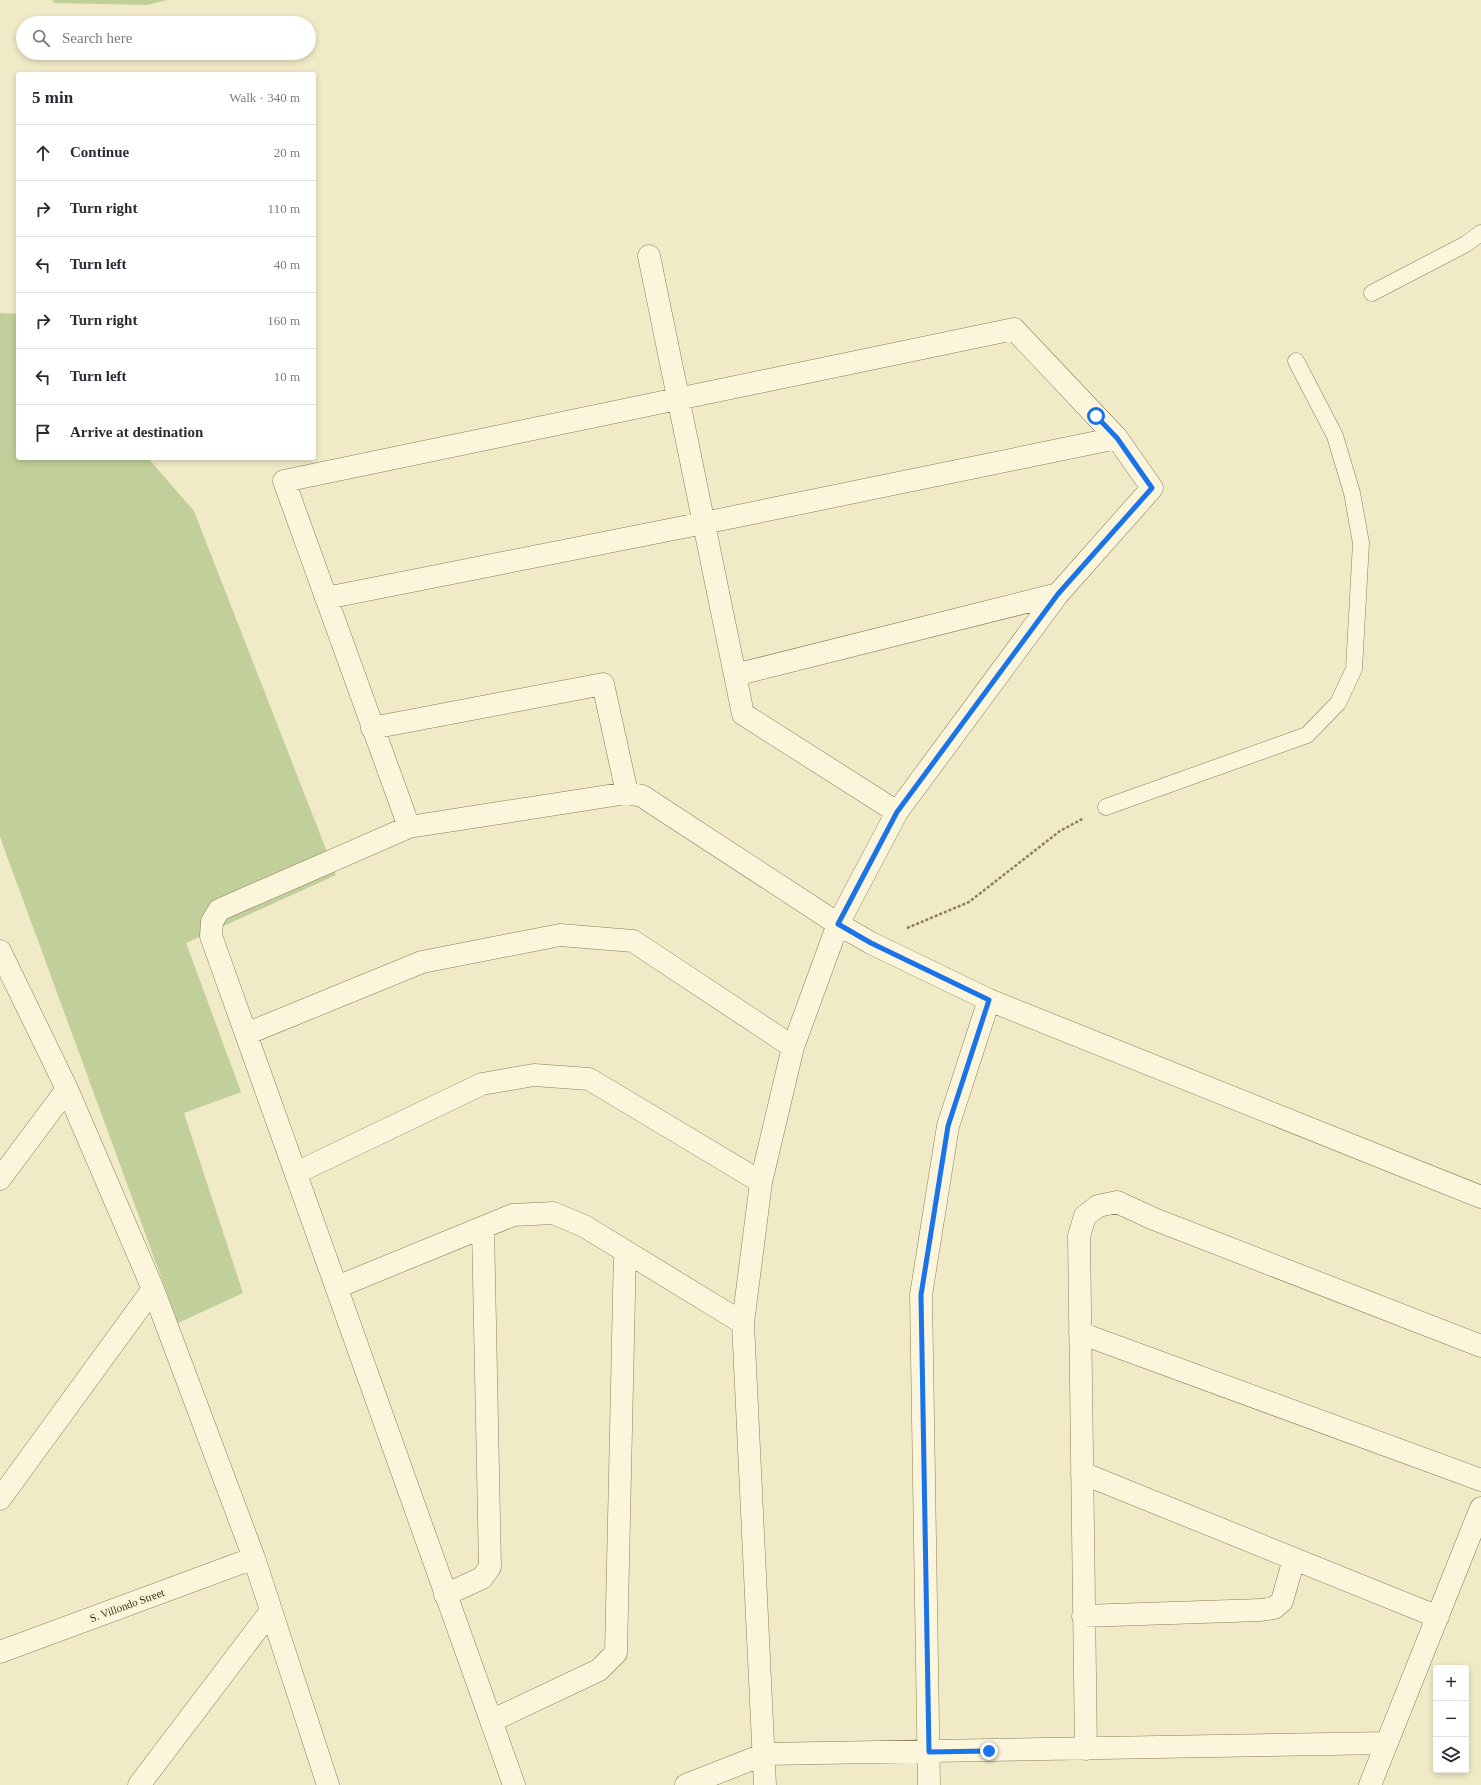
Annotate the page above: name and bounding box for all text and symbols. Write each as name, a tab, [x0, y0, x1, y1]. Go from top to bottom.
search box	[16, 16, 316, 60]
icon: search	[30, 27, 52, 49]
text: Search here	[62, 30, 132, 46]
text: 5 min	[32, 88, 73, 107]
text: Walk · 340 m	[229, 90, 300, 105]
icon: ahead	[32, 142, 54, 164]
text: Continue	[70, 144, 129, 160]
text: 20 m	[274, 145, 300, 160]
icon: right	[32, 198, 54, 220]
text: Turn right	[70, 200, 137, 216]
text: 110 m	[268, 201, 300, 216]
icon: left	[32, 254, 54, 276]
text: Turn left	[70, 256, 127, 272]
text: 40 m	[274, 257, 300, 272]
icon: right	[32, 310, 54, 332]
text: Turn right	[70, 312, 137, 328]
text: 160 m	[267, 313, 300, 328]
icon: left	[32, 366, 54, 388]
text: Turn left	[70, 368, 127, 384]
text: 10 m	[274, 369, 300, 384]
route start	[1087, 407, 1105, 425]
icon: arrive	[32, 422, 54, 444]
text: Arrive at destination	[70, 424, 203, 440]
street label: S. Villondo Street	[88, 1586, 166, 1624]
map controls	[1433, 1665, 1469, 1773]
button: +	[1433, 1665, 1469, 1701]
button: −	[1433, 1701, 1469, 1737]
button: layers	[1433, 1737, 1469, 1773]
route end	[980, 1742, 998, 1760]

